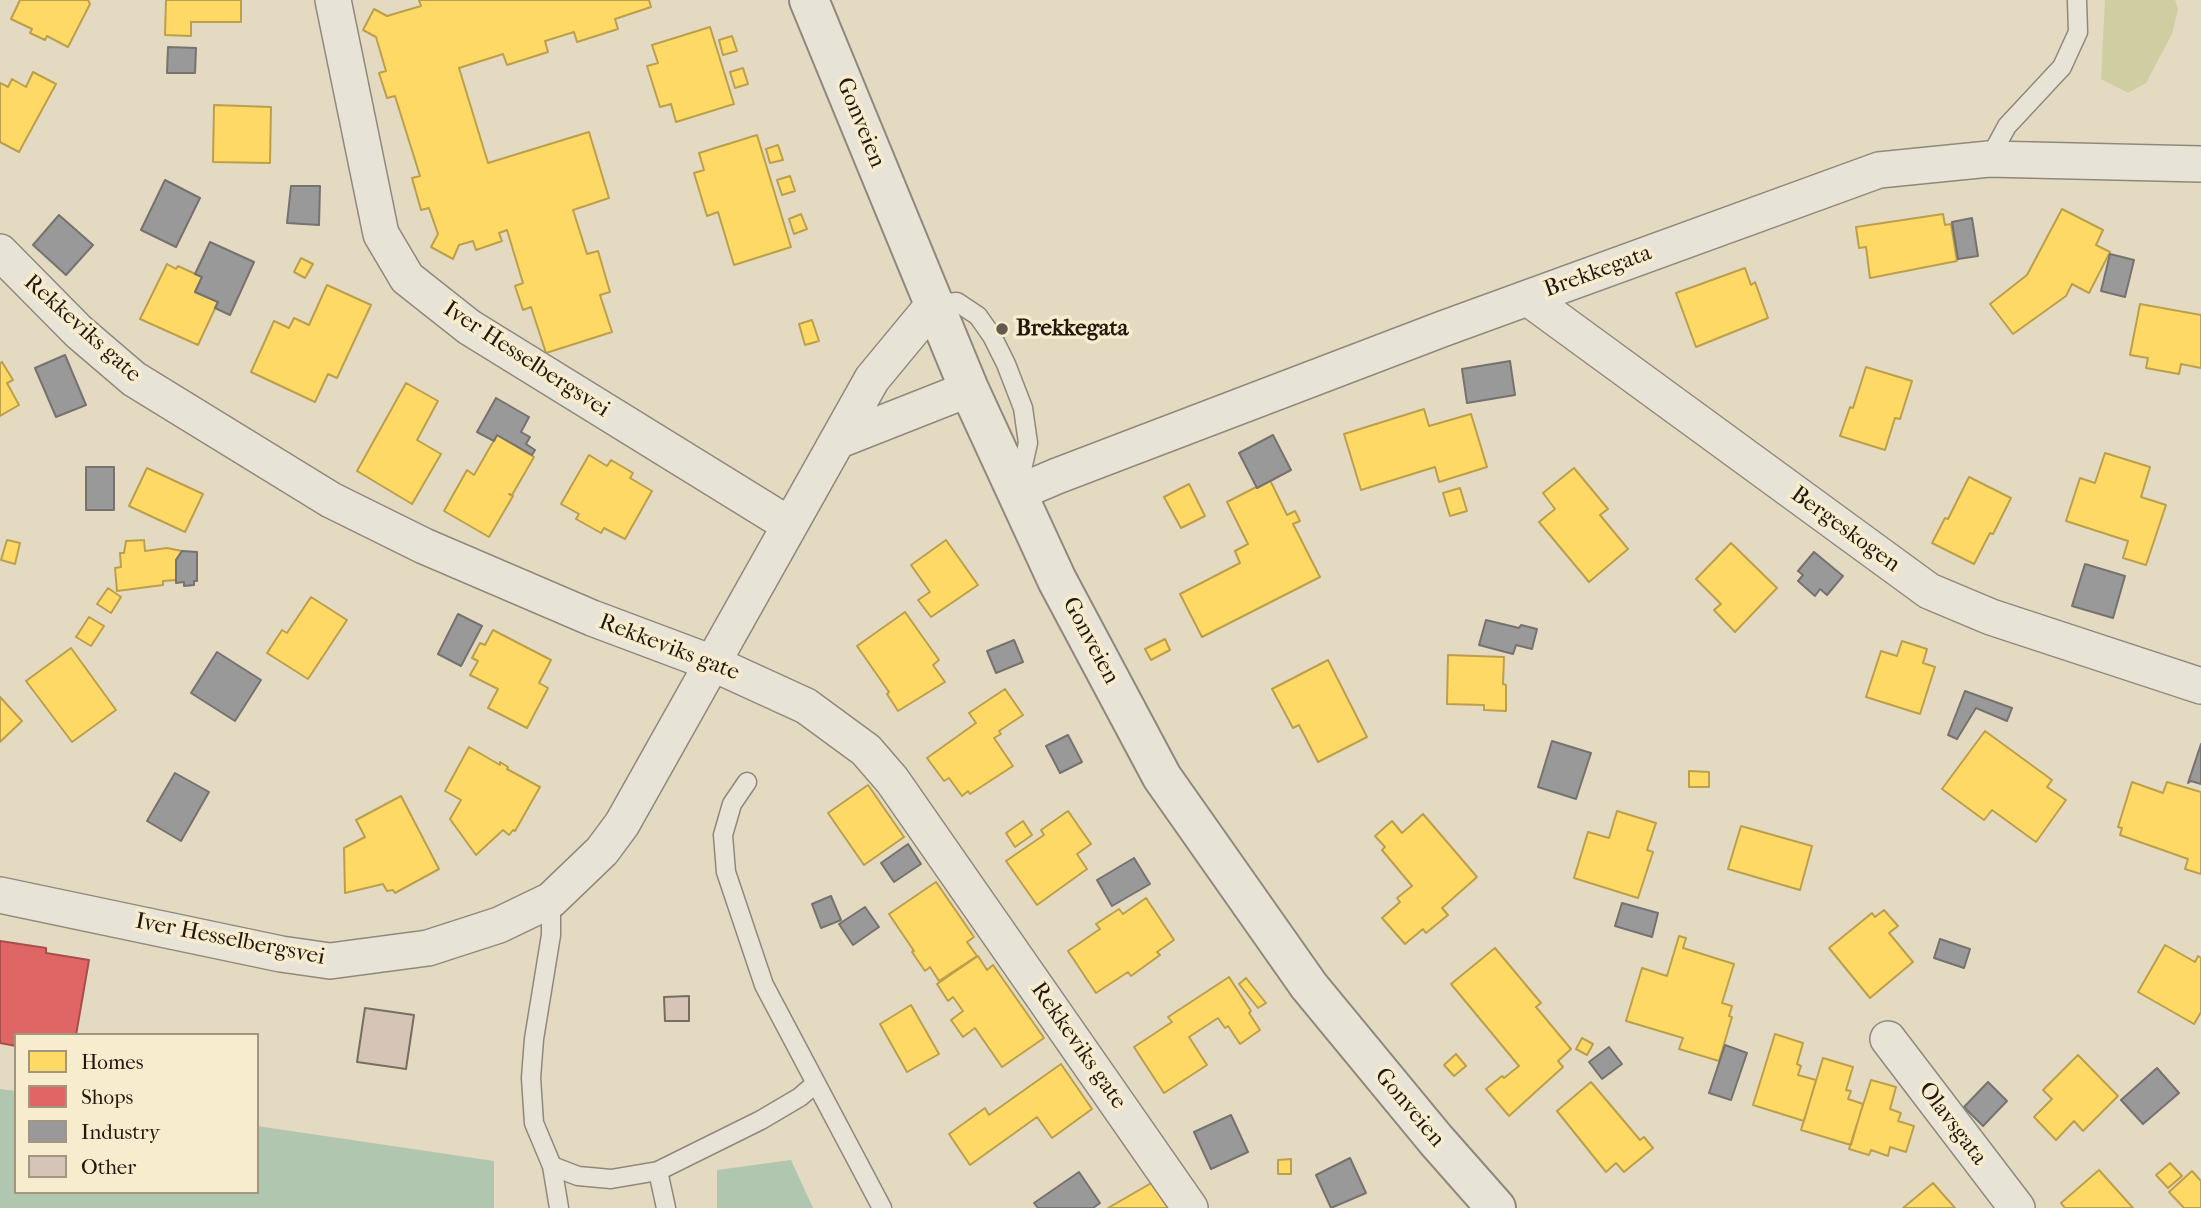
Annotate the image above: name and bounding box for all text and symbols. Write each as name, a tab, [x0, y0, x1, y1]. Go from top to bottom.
street label: Gonveien	[830, 74, 890, 172]
street label: Brekkegata	[1540, 240, 1656, 304]
street label: Rekkeviks gate	[18, 269, 146, 389]
street label: Iver Hesselbergsvei	[438, 296, 614, 424]
place label: Brekkegata	[1016, 315, 1128, 343]
marker: Brekkegata	[994, 321, 1010, 337]
street label: Bergeskogen	[1785, 481, 1905, 579]
street label: Gonveien	[1056, 593, 1124, 689]
street label: Rekkeviks gate	[595, 609, 743, 687]
street label: Iver Hesselbergsvei	[133, 908, 327, 972]
street label: Rekkeviks gate	[1024, 977, 1132, 1115]
legend	[14, 1033, 259, 1194]
text: Homes	[81, 1050, 143, 1074]
street label: Gonveien	[1368, 1063, 1450, 1153]
street label: Olavsgata	[1912, 1077, 1992, 1171]
text: Shops	[81, 1085, 133, 1109]
text: Industry	[81, 1120, 160, 1144]
text: Other	[81, 1155, 136, 1179]

